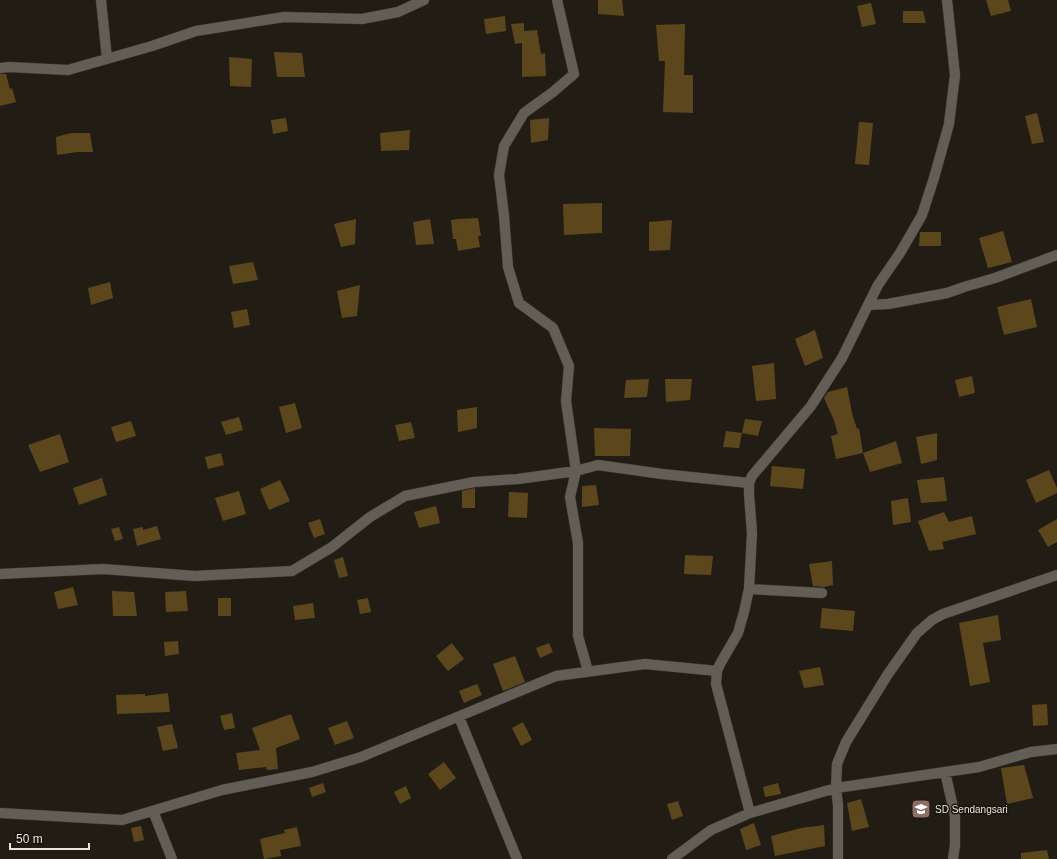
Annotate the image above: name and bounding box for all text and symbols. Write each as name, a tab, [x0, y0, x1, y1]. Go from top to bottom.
school or university icon: SD Sendangsari	[910, 798, 932, 820]
place label: SD Sendangsari	[935, 804, 1008, 815]
scale bar	[10, 825, 89, 851]
text: 50 m	[16, 832, 43, 846]

